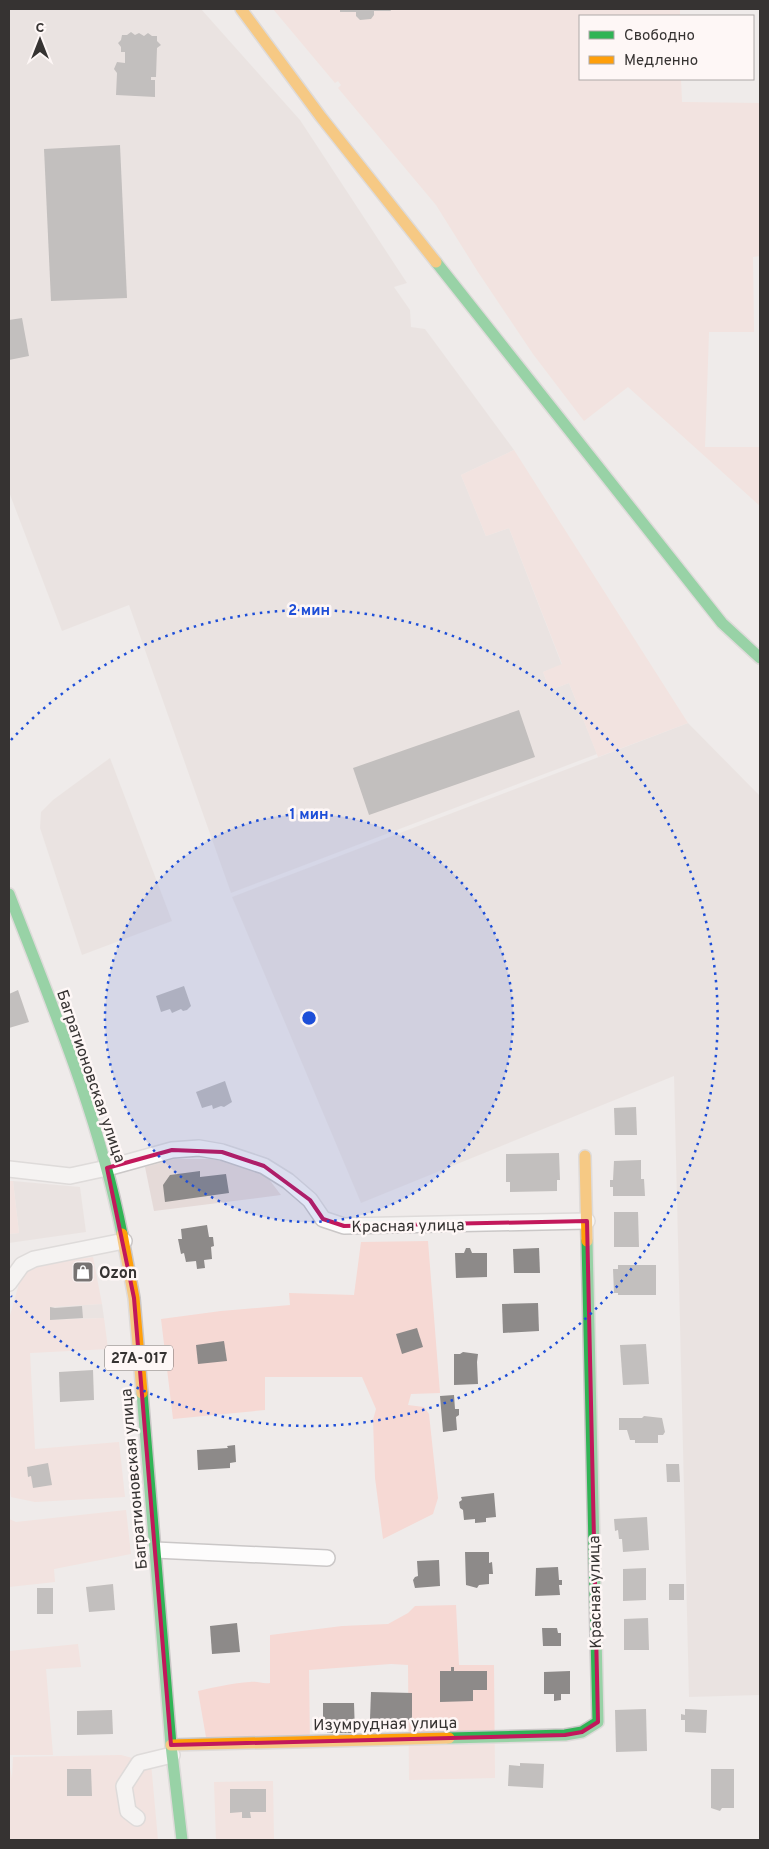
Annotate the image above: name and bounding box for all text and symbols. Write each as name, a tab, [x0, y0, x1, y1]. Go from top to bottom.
north arrow	[15, 15, 65, 65]
legend	[579, 15, 754, 80]
text: С	[36, 20, 45, 37]
text: Свободно	[624, 27, 695, 46]
text: Медленно	[624, 52, 698, 71]
text: 2 мин	[288, 602, 330, 621]
text: 1 мин	[290, 806, 328, 825]
street label: Багратионовская улица	[51, 988, 129, 1166]
centre of rings	[300, 1009, 318, 1027]
street label: Красная улица	[351, 1216, 465, 1238]
shop icon: Ozon	[71, 1260, 95, 1284]
place label: Ozon	[99, 1264, 137, 1284]
road number: 27А-017	[105, 1346, 173, 1370]
street label: Багратионовская улица	[117, 1387, 153, 1570]
street label: Красная улица	[585, 1535, 607, 1649]
street label: Изумрудная улица	[313, 1714, 457, 1736]

